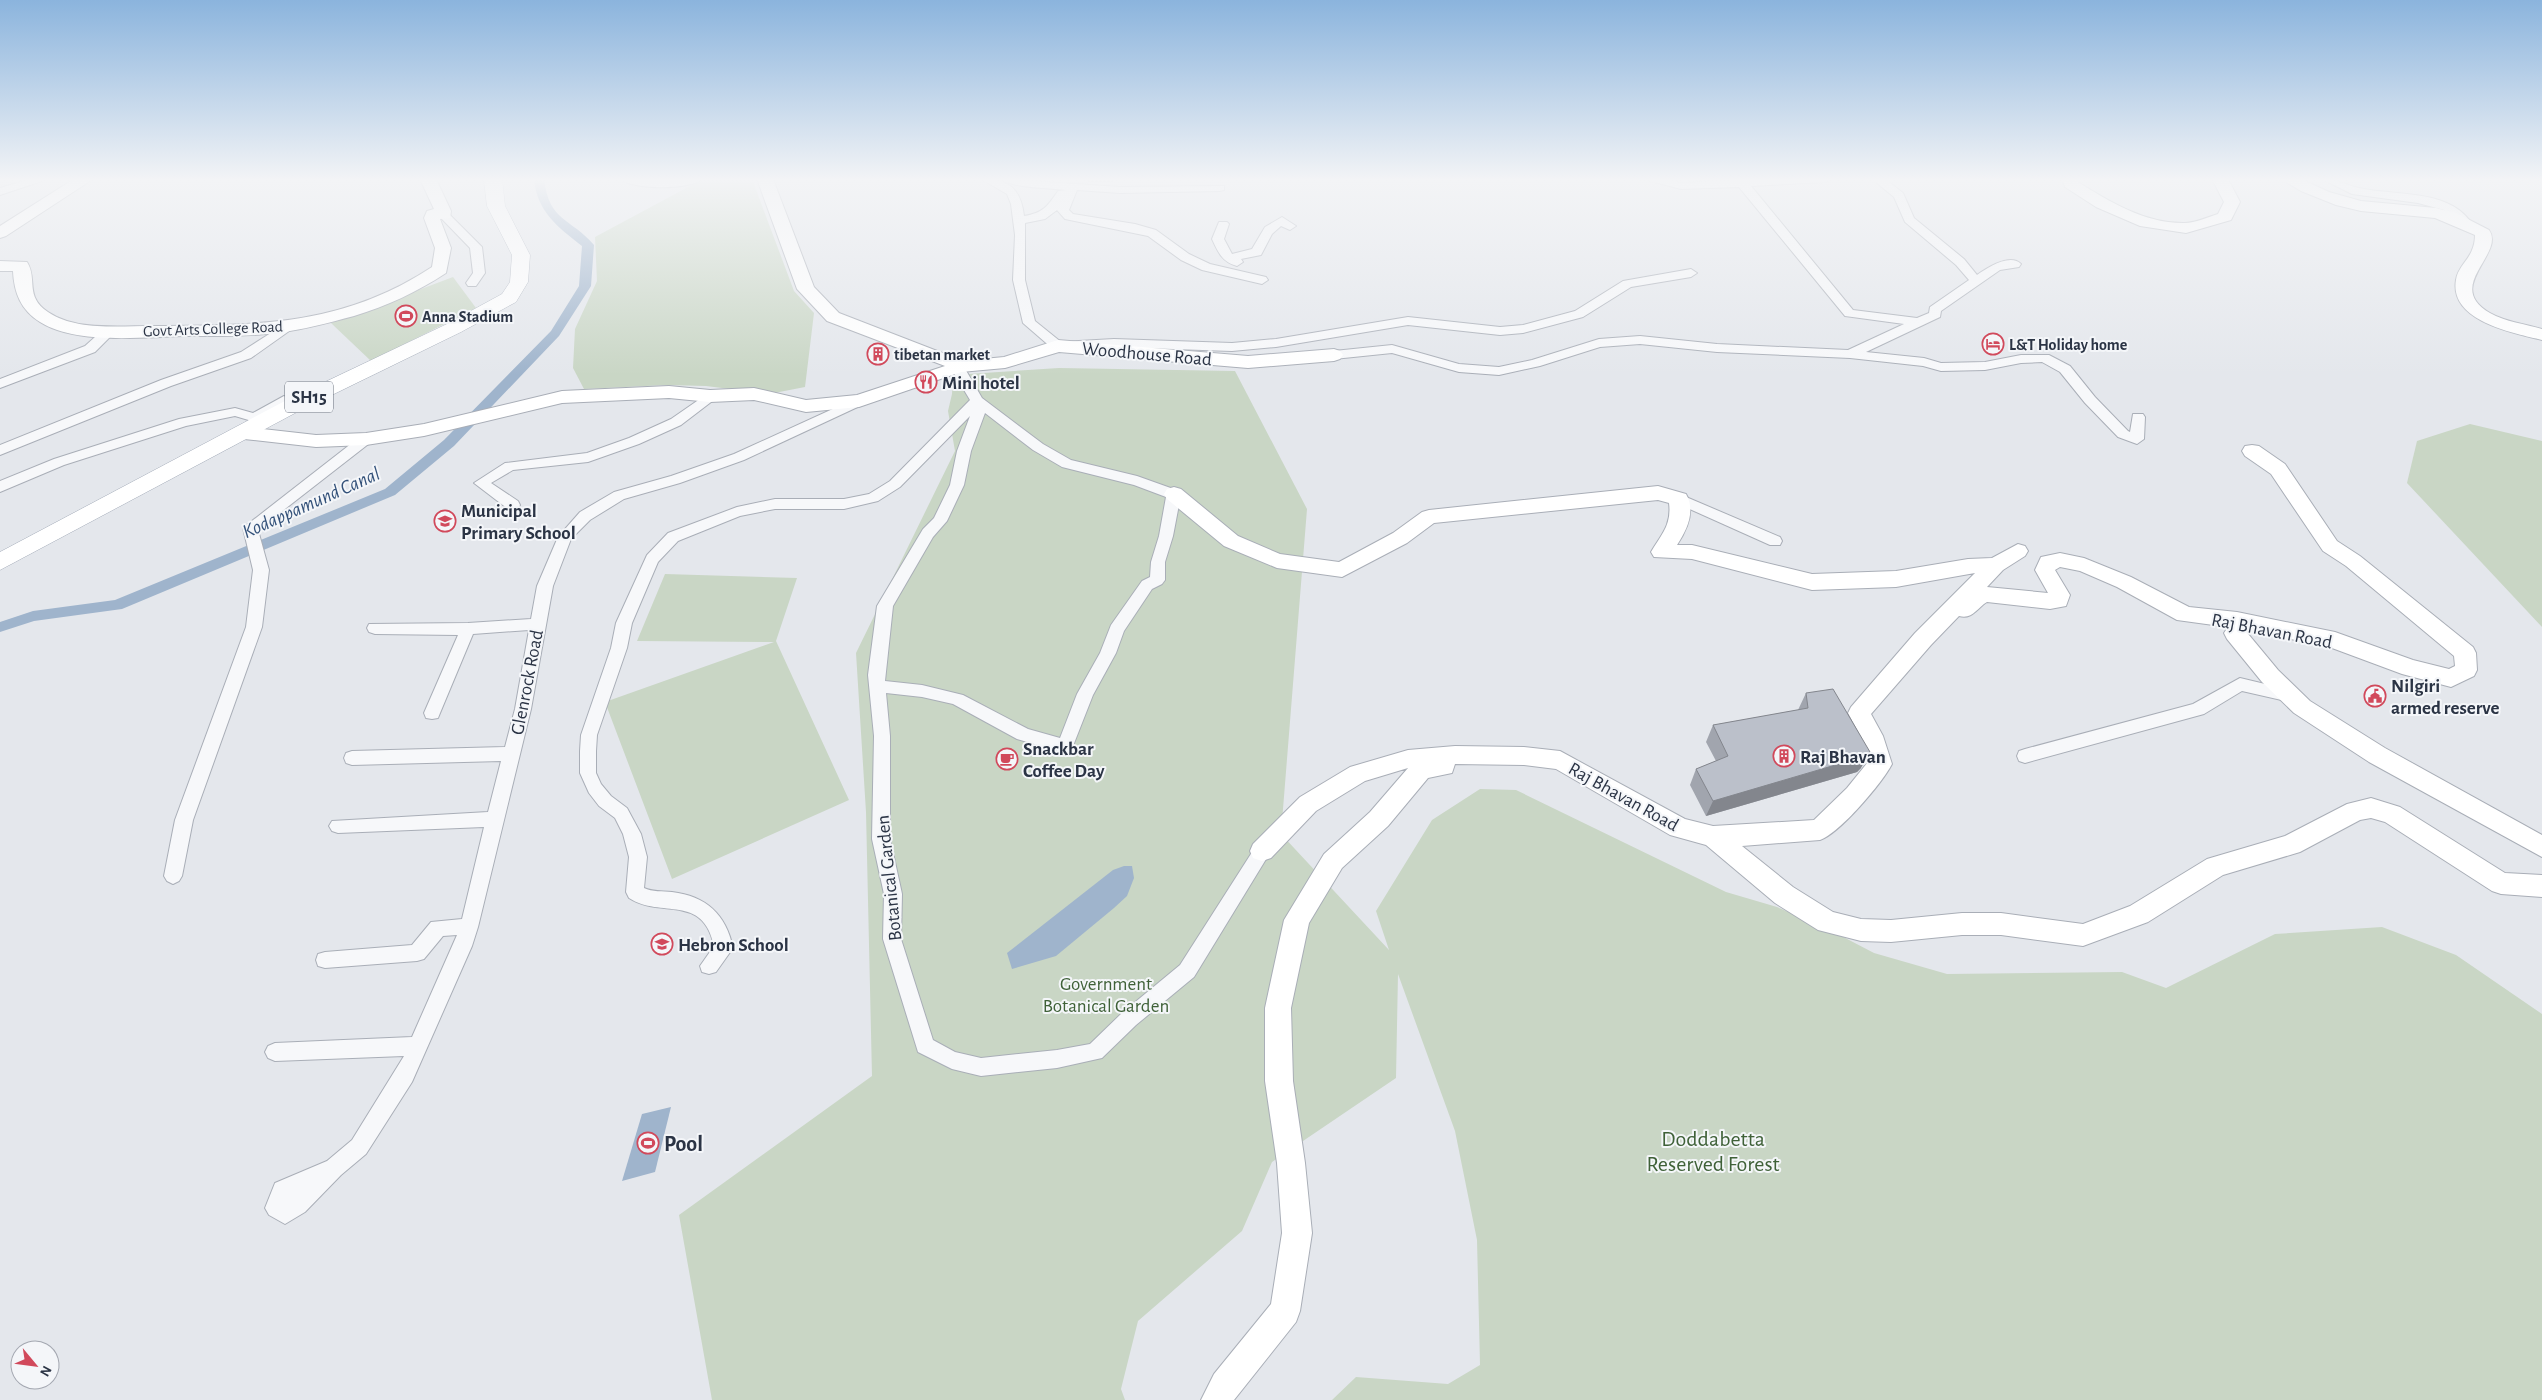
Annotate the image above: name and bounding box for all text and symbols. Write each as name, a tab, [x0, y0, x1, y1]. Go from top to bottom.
sports icon: Anna Stadium	[394, 304, 418, 328]
place label: Anna Stadium	[422, 309, 513, 325]
street label: Govt Arts College Road	[143, 319, 283, 339]
hotel icon: L&T Holiday home	[1981, 332, 2005, 356]
place label: L&T Holiday home	[2009, 337, 2128, 354]
street label: Woodhouse Road	[1081, 339, 1213, 370]
building icon: tibetan market	[866, 342, 890, 366]
place label: tibetan market	[894, 347, 991, 363]
restaurant icon: Mini hotel	[914, 370, 938, 394]
place label: Mini hotel	[942, 374, 1020, 393]
road number: SH15	[285, 382, 333, 412]
water label: Kodappamund Canal	[240, 464, 383, 542]
place label: Municipal Primary School	[461, 502, 576, 543]
school or university icon: Municipal Primary School	[433, 509, 457, 533]
street label: Raj Bhavan Road	[2210, 610, 2334, 653]
street label: Glenrock Road	[508, 628, 547, 736]
place label: Nilgiri armed reserve	[2391, 677, 2500, 718]
public building icon: Nilgiri armed reserve	[2363, 684, 2387, 708]
place label: Snackbar Coffee Day	[1023, 740, 1105, 781]
building icon: Raj Bhavan	[1772, 744, 1796, 768]
cafe icon: Snackbar Coffee Day	[995, 747, 1019, 771]
place label: Raj Bhavan	[1800, 748, 1886, 767]
street label: Raj Bhavan Road	[1565, 759, 1682, 835]
street label: Botanical Garden	[873, 814, 906, 942]
school or university icon: Hebron School	[650, 932, 674, 956]
place label: Hebron School	[678, 936, 789, 955]
park label: Government Botanical Garden	[1043, 975, 1169, 1016]
park label: Doddabetta Reserved Forest	[1646, 1128, 1780, 1175]
sports icon: Pool	[636, 1131, 660, 1155]
place label: Pool	[664, 1133, 703, 1155]
north arrow	[10, 1340, 60, 1390]
text: N	[37, 1363, 54, 1378]

